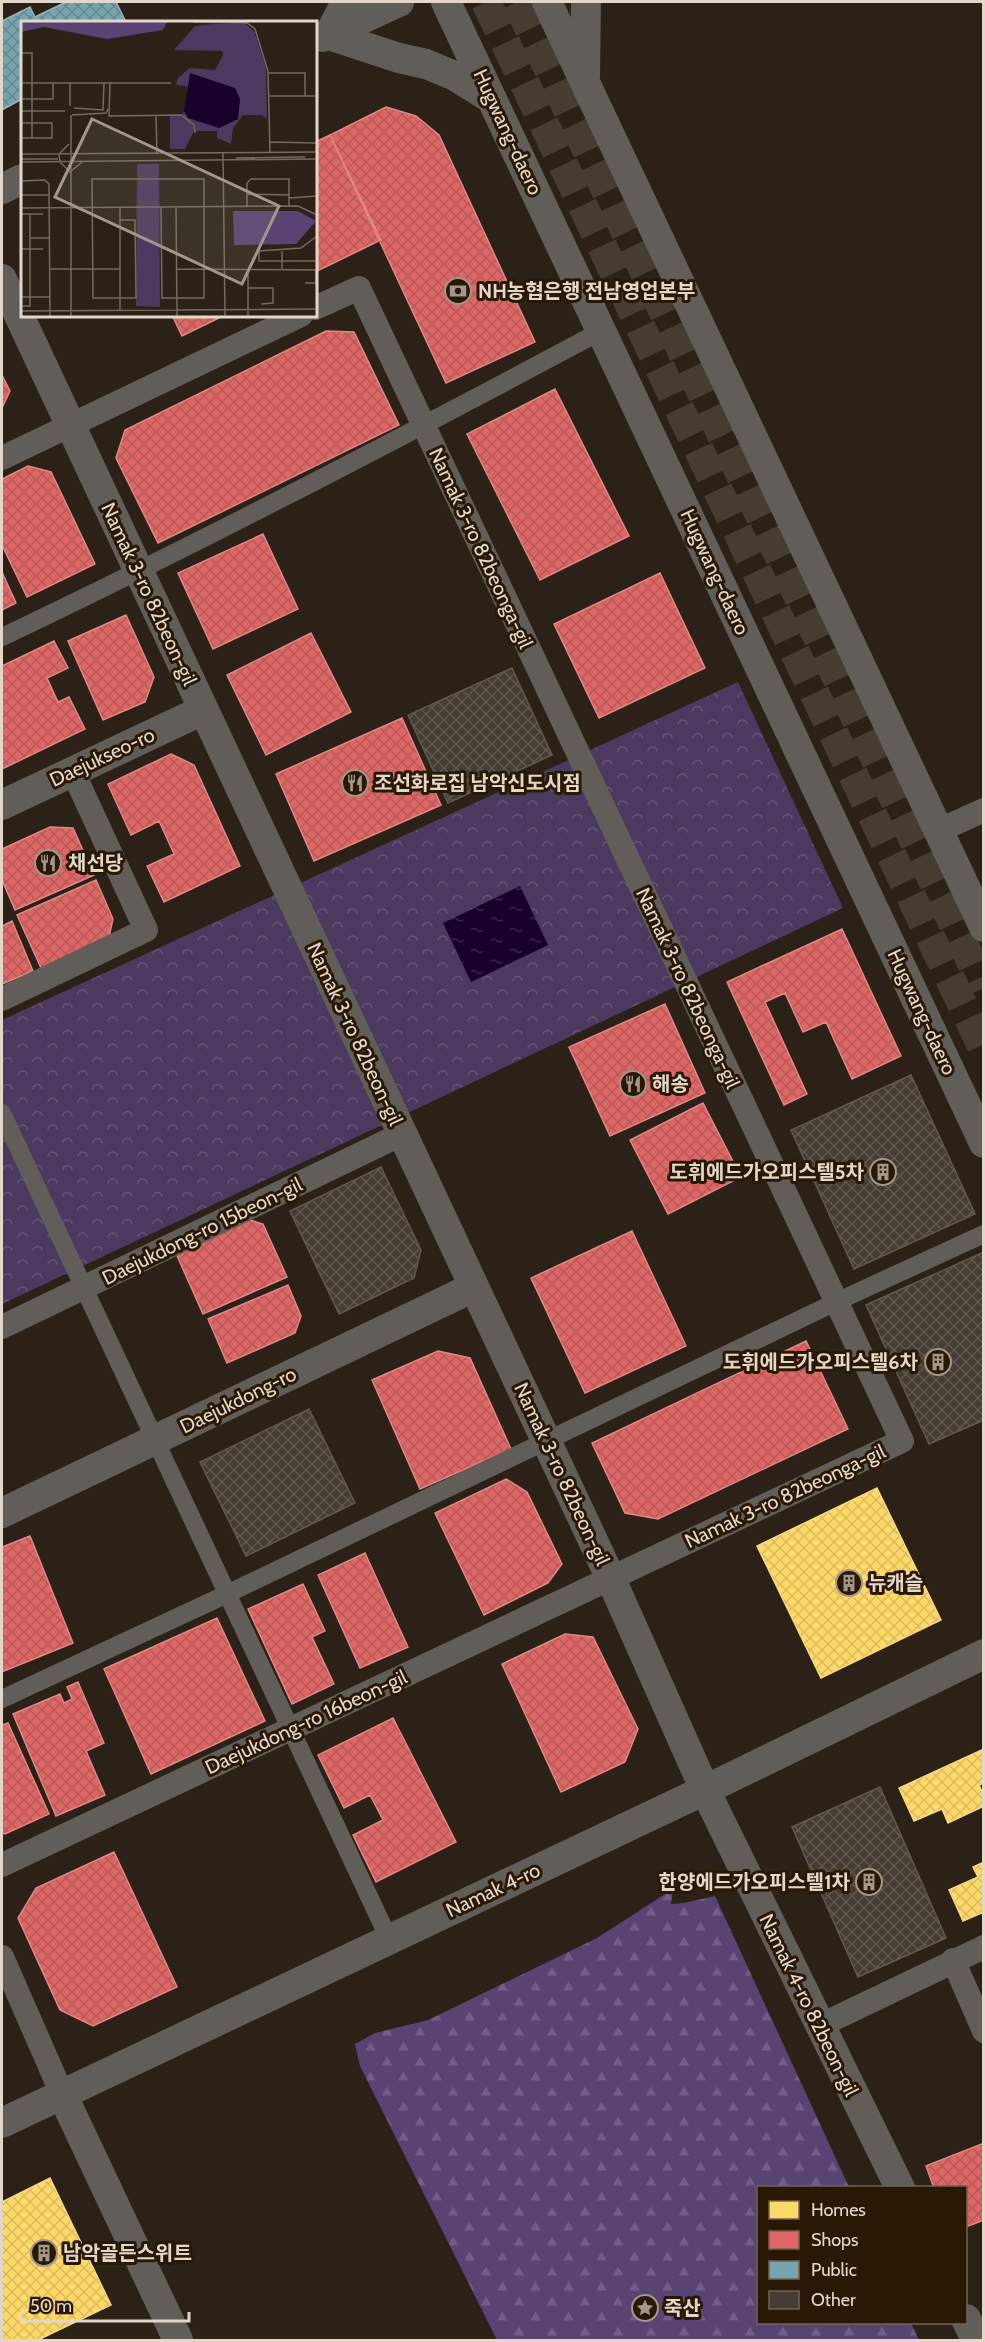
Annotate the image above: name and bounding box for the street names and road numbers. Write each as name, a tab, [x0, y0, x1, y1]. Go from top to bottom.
street label: Hugwang-daero	[468, 65, 548, 199]
street label: Namak 3-ro 82beonga-gil	[424, 444, 538, 652]
street label: Namak 3-ro 82beon-gil	[96, 499, 202, 689]
street label: Hugwang-daero	[675, 505, 755, 639]
street label: Daejukseo-ro	[46, 722, 158, 792]
street label: Namak 3-ro 82beonga-gil	[631, 884, 745, 1092]
street label: Namak 3-ro 82beon-gil	[302, 939, 408, 1129]
street label: Hugwang-daero	[882, 945, 962, 1079]
street label: Daejukdong-ro 15beon-gil	[98, 1172, 306, 1290]
street label: Daejukdong-ro	[176, 1362, 300, 1438]
street label: Namak 3-ro 82beon-gil	[509, 1379, 615, 1569]
street label: Namak 3-ro 82beonga-gil	[681, 1439, 889, 1553]
street label: Daejukdong-ro 16beon-gil	[201, 1665, 411, 1779]
street label: Namak 4-ro	[442, 1858, 544, 1922]
street label: Namak 4-ro 82beon-gil	[754, 1910, 864, 2100]

